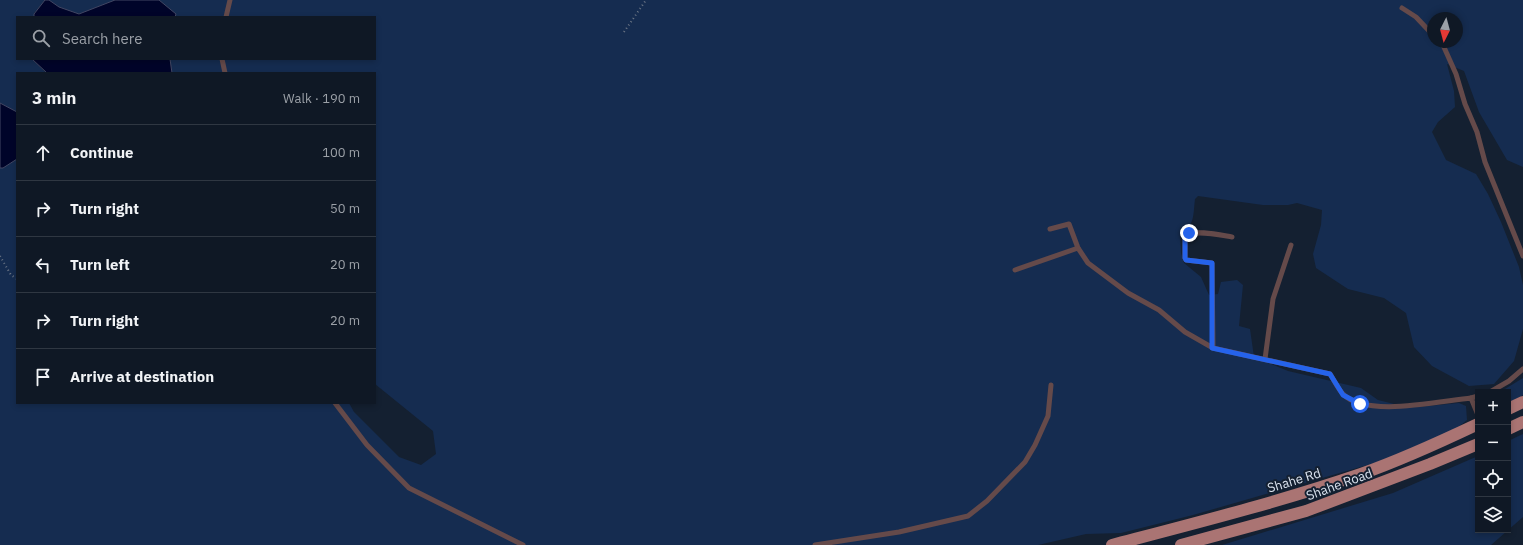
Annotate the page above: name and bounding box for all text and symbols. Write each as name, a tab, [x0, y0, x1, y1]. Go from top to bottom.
north arrow	[1427, 12, 1463, 48]
search box	[16, 16, 376, 60]
icon: search	[30, 27, 52, 49]
text: Search here	[62, 29, 142, 48]
text: 3 min	[32, 87, 76, 109]
text: Walk · 190 m	[283, 90, 360, 107]
icon: ahead	[32, 142, 54, 164]
text: Continue	[70, 143, 134, 162]
text: 100 m	[322, 144, 360, 161]
icon: right	[32, 198, 54, 220]
text: Turn right	[70, 199, 139, 218]
text: 50 m	[330, 200, 360, 217]
route end	[1180, 224, 1198, 242]
icon: left	[32, 254, 54, 276]
text: Turn left	[70, 255, 130, 274]
text: 20 m	[330, 256, 360, 273]
icon: right	[32, 310, 54, 332]
text: Turn right	[70, 311, 139, 330]
text: 20 m	[330, 312, 360, 329]
icon: arrive	[32, 366, 54, 388]
text: Arrive at destination	[70, 367, 214, 386]
map controls	[1475, 389, 1511, 533]
button: +	[1475, 389, 1511, 425]
route start	[1351, 395, 1369, 413]
button: −	[1475, 425, 1511, 461]
button: locate	[1475, 461, 1511, 497]
street label: Shahe Rd	[1265, 464, 1323, 497]
street label: Shahe Road	[1304, 465, 1375, 504]
button: layers	[1475, 497, 1511, 533]

